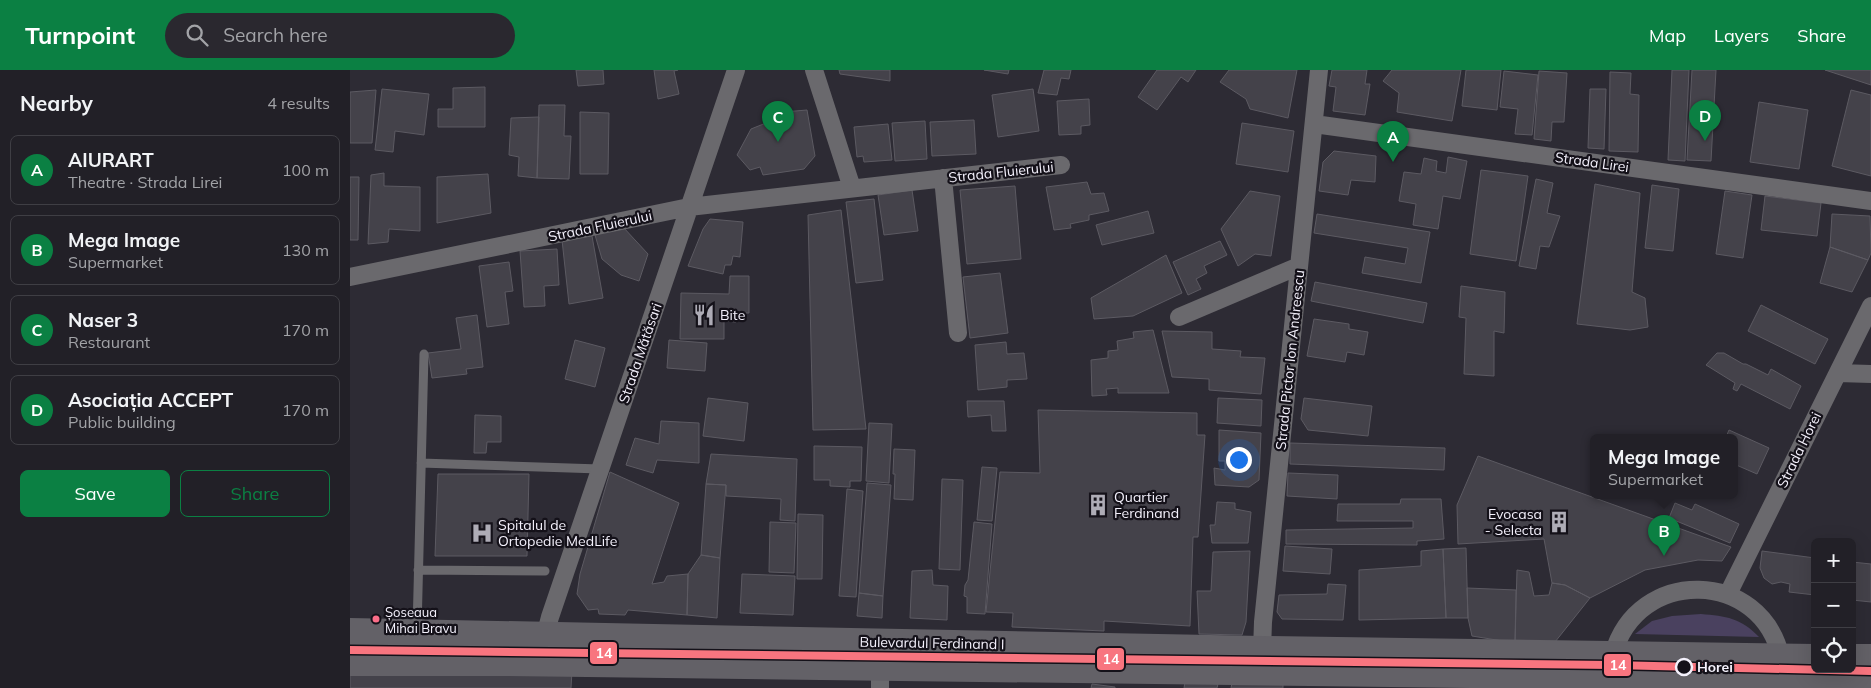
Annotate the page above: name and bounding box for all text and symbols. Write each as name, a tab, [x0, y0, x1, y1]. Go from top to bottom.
search box	[165, 13, 515, 58]
text: Turnpoint	[25, 20, 135, 50]
icon: search	[183, 21, 211, 49]
text: Search here	[223, 23, 328, 47]
text: Map	[1649, 24, 1686, 47]
text: Layers	[1714, 24, 1769, 47]
text: Share	[1797, 24, 1846, 47]
text: Nearby	[20, 90, 93, 116]
text: 4 results	[267, 93, 330, 113]
pin: D	[1689, 100, 1721, 141]
pin: C	[762, 101, 794, 142]
pin: A	[1377, 121, 1409, 162]
text: AIURART	[68, 148, 154, 172]
street label: Strada Lirei	[1554, 148, 1630, 176]
street label: Strada Fluierului	[948, 158, 1054, 186]
text: A	[31, 160, 43, 180]
text: 100 m	[282, 160, 329, 180]
text: Theatre · Strada Lirei	[68, 172, 222, 192]
street label: Strada Fluierului	[546, 206, 654, 246]
text: Mega Image	[68, 228, 180, 252]
text: B	[31, 240, 43, 260]
text: 130 m	[282, 240, 329, 260]
text: Supermarket	[68, 252, 163, 272]
street label: Strada Pictor Ion Andreescu	[1272, 269, 1308, 451]
street label: Strada Mătăsari	[614, 300, 666, 406]
restaurant icon: Bite	[691, 302, 717, 328]
place label: Bite	[720, 306, 745, 324]
text: Naser 3	[68, 308, 138, 332]
text: C	[32, 320, 42, 340]
text: 170 m	[282, 320, 329, 340]
text: Restaurant	[68, 332, 150, 352]
text: Asociația ACCEPT	[68, 388, 233, 412]
text: D	[31, 400, 43, 420]
text: 170 m	[282, 400, 329, 420]
street label: Strada Horei	[1773, 409, 1825, 491]
text: Public building	[68, 412, 176, 432]
popup	[1590, 434, 1738, 499]
text: Mega Image	[1608, 445, 1720, 469]
your location	[1226, 447, 1252, 473]
text: Supermarket	[1608, 469, 1703, 489]
button: Save	[20, 470, 170, 517]
button: Share	[180, 470, 330, 517]
place label: Quartier Ferdinand	[1114, 488, 1179, 522]
building icon: Quartier Ferdinand	[1085, 492, 1111, 518]
place label: Evocasa - Selecta	[1485, 505, 1542, 539]
building icon: Evocasa - Selecta	[1546, 509, 1572, 535]
pin: B	[1648, 515, 1680, 556]
place label: Spitalul de Ortopedie MedLife	[498, 516, 617, 550]
hospital icon: Spitalul de Ortopedie MedLife	[469, 520, 495, 546]
map controls	[1811, 538, 1856, 673]
button: +	[1811, 538, 1856, 583]
button: −	[1811, 583, 1856, 628]
place label: Șoseaua Mihai Bravu	[385, 604, 457, 636]
marker: Șoseaua Mihai Bravu	[371, 614, 381, 624]
button: locate	[1811, 628, 1856, 673]
street label: Bulevardul Ferdinand I	[859, 633, 1005, 653]
line badge: 14	[589, 641, 618, 665]
text: 14	[596, 644, 613, 662]
line badge: 14	[1096, 647, 1125, 671]
text: 14	[1103, 650, 1120, 668]
line badge: 14	[1603, 653, 1632, 677]
text: 14	[1610, 656, 1627, 674]
marker: Horei	[1675, 658, 1693, 676]
place label: Horei	[1697, 658, 1733, 676]

